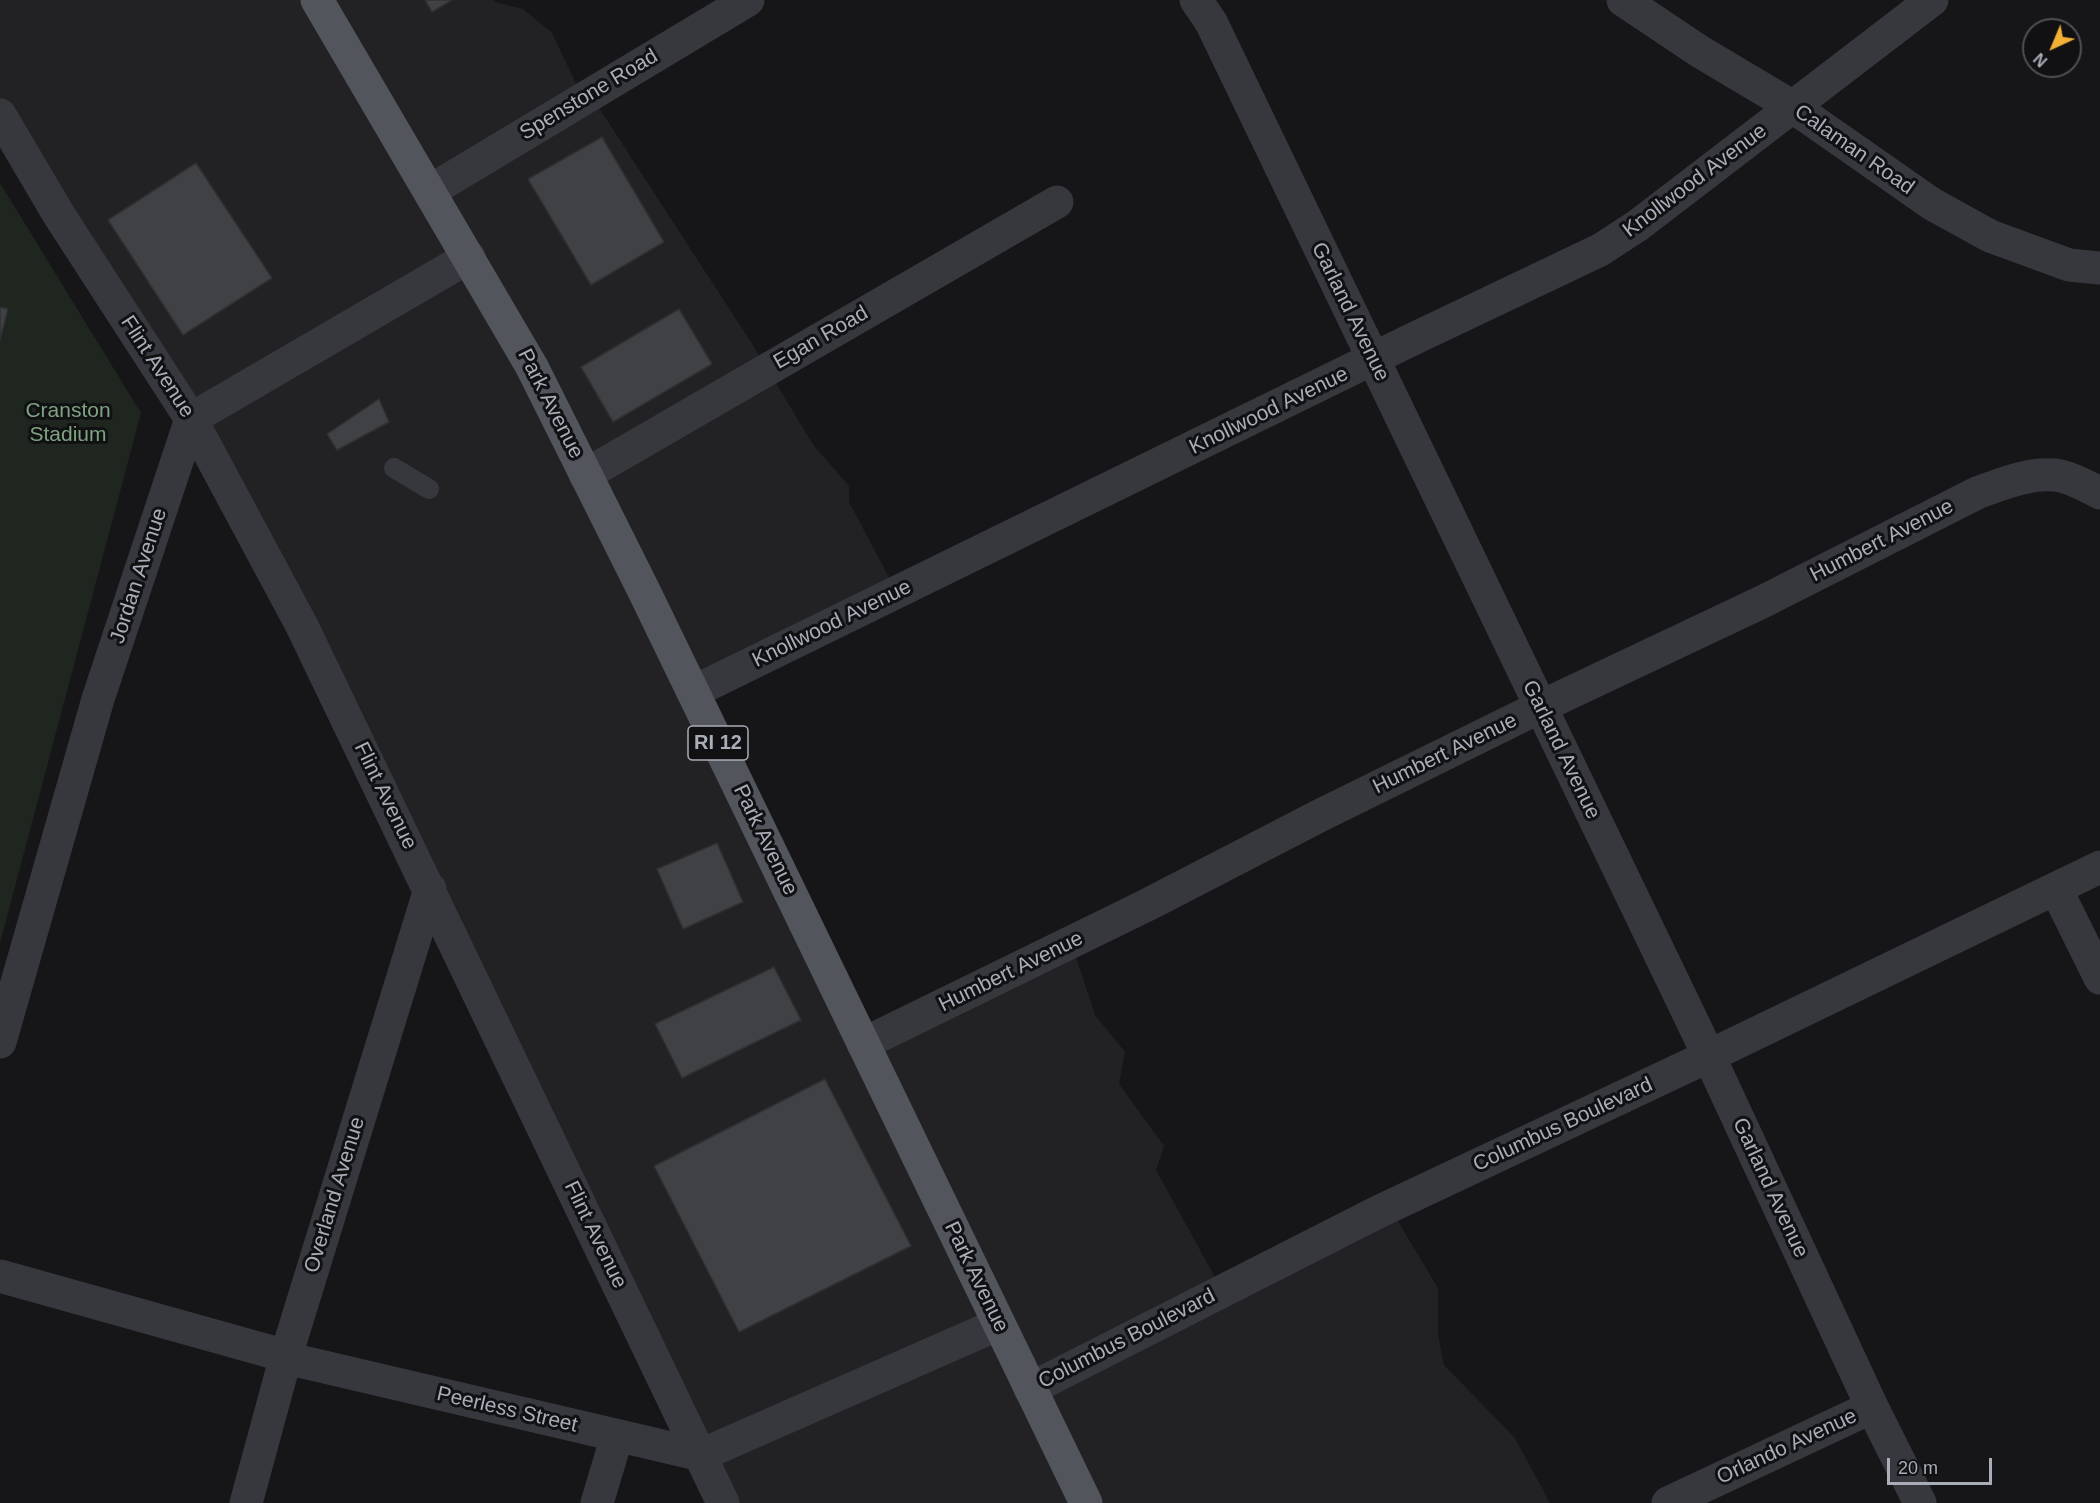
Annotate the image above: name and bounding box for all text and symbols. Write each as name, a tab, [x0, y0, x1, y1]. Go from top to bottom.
north arrow	[2022, 18, 2082, 78]
street label: Spenstone Road	[515, 44, 663, 146]
text: N	[2030, 50, 2051, 70]
street label: Calaman Road	[1789, 100, 1919, 200]
street label: Knollwood Avenue	[1618, 119, 1772, 243]
street label: Garland Avenue	[1305, 238, 1395, 386]
street label: Egan Road	[769, 301, 873, 375]
street label: Flint Avenue	[115, 311, 199, 423]
street label: Park Avenue	[512, 345, 588, 463]
street label: Knollwood Avenue	[1185, 362, 1353, 460]
park label: Cranston Stadium	[25, 398, 111, 448]
street label: Humbert Avenue	[1806, 494, 1958, 588]
street label: Jordan Avenue	[105, 505, 173, 647]
street label: Knollwood Avenue	[748, 575, 916, 673]
street label: Garland Avenue	[1516, 676, 1606, 824]
street label: Humbert Avenue	[1369, 708, 1521, 800]
road number: RI 12	[688, 726, 748, 760]
street label: Flint Avenue	[348, 738, 422, 854]
street label: Park Avenue	[727, 781, 803, 899]
street label: Humbert Avenue	[935, 926, 1087, 1018]
street label: Columbus Boulevard	[1469, 1072, 1657, 1178]
street label: Overland Avenue	[299, 1114, 371, 1276]
street label: Garland Avenue	[1727, 1114, 1813, 1262]
street label: Flint Avenue	[558, 1177, 632, 1293]
street label: Park Avenue	[938, 1218, 1014, 1336]
street label: Columbus Boulevard	[1034, 1284, 1220, 1394]
street label: Peerless Street	[434, 1382, 580, 1438]
street label: Orlando Avenue	[1713, 1404, 1861, 1490]
scale bar	[1890, 1446, 1995, 1484]
text: 20 m	[1898, 1458, 1938, 1478]

